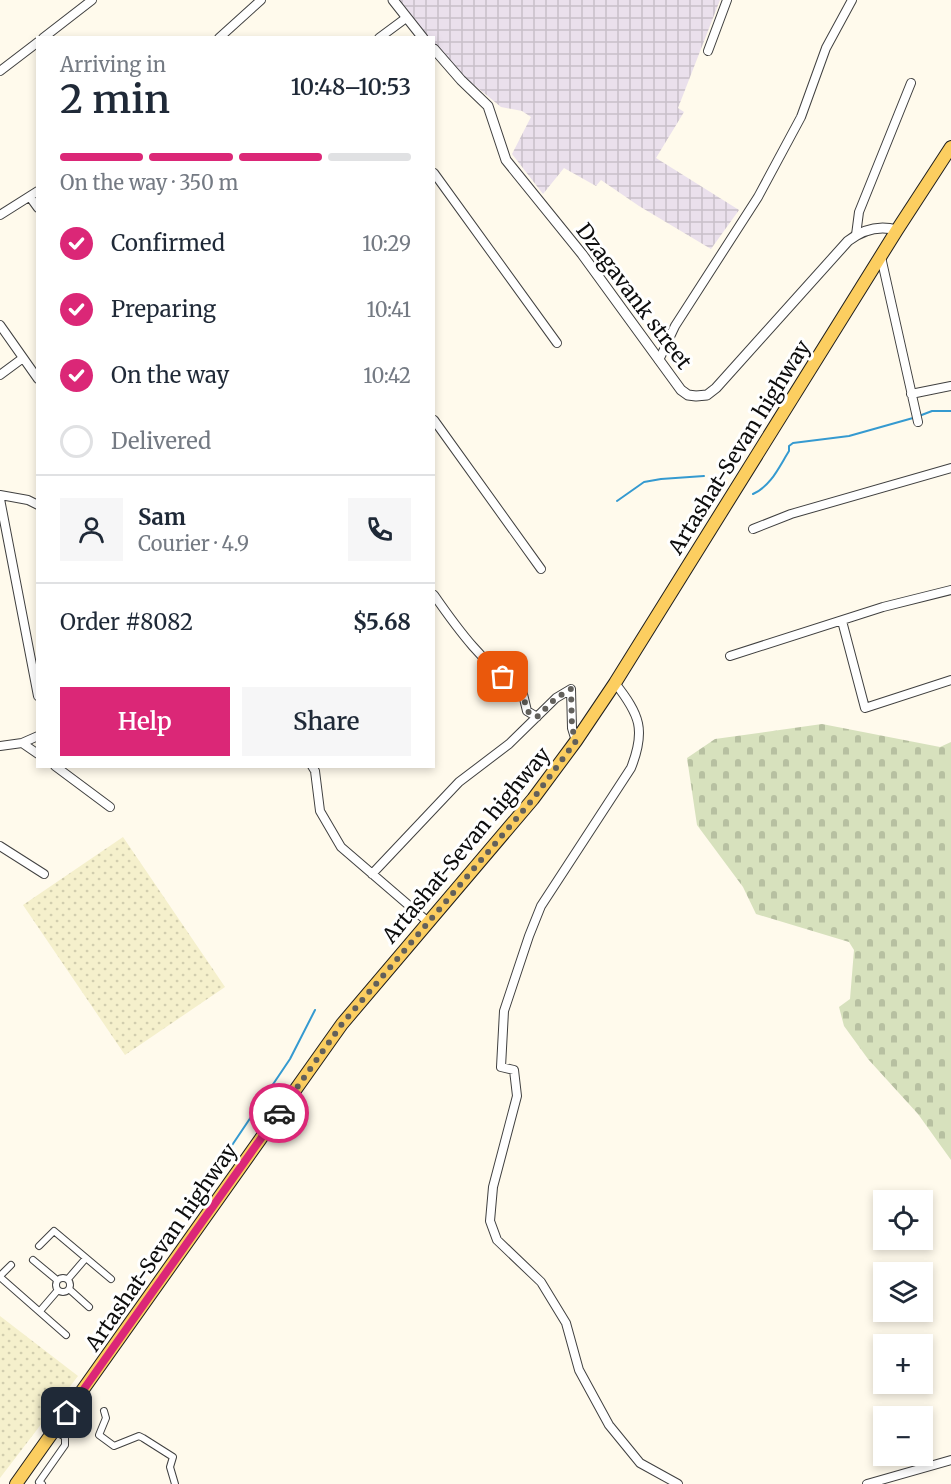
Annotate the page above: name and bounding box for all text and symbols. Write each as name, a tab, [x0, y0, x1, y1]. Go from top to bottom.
text: Arriving in	[60, 52, 166, 77]
text: 10:48–10:53	[291, 73, 411, 101]
text: 2 min	[60, 75, 170, 124]
text: On the way · 350 m	[60, 170, 238, 195]
street label: Dzagavank street	[570, 218, 698, 374]
icon: check	[60, 227, 93, 260]
text: Confirmed	[111, 229, 225, 257]
text: 10:29	[362, 231, 411, 256]
icon: check	[60, 293, 93, 326]
text: Preparing	[111, 295, 216, 323]
text: 10:41	[367, 297, 411, 322]
street label: Artashat-Sevan highway	[661, 334, 816, 560]
icon: check	[60, 359, 93, 392]
text: On the way	[111, 361, 229, 389]
text: 10:42	[363, 363, 411, 388]
text: Delivered	[111, 427, 211, 455]
button: person	[60, 498, 123, 561]
button: phone	[348, 498, 411, 561]
text: Sam	[138, 503, 186, 531]
text: Courier · 4.9	[138, 531, 249, 556]
text: Order #8082	[60, 608, 193, 636]
text: $5.68	[353, 608, 411, 636]
pin	[477, 651, 528, 702]
icon: bag	[486, 660, 519, 693]
button: Help	[60, 687, 230, 756]
button: Share	[242, 687, 411, 756]
street label: Artashat-Sevan highway	[375, 741, 556, 949]
courier	[249, 1083, 309, 1143]
icon: car	[263, 1097, 296, 1130]
street label: Artashat-Sevan highway	[78, 1137, 243, 1357]
map controls	[873, 1190, 933, 1466]
button: locate	[873, 1190, 933, 1250]
button: layers	[873, 1262, 933, 1322]
button: +	[873, 1334, 933, 1394]
pin	[41, 1387, 92, 1438]
icon: home	[50, 1396, 83, 1429]
button: −	[873, 1406, 933, 1466]

